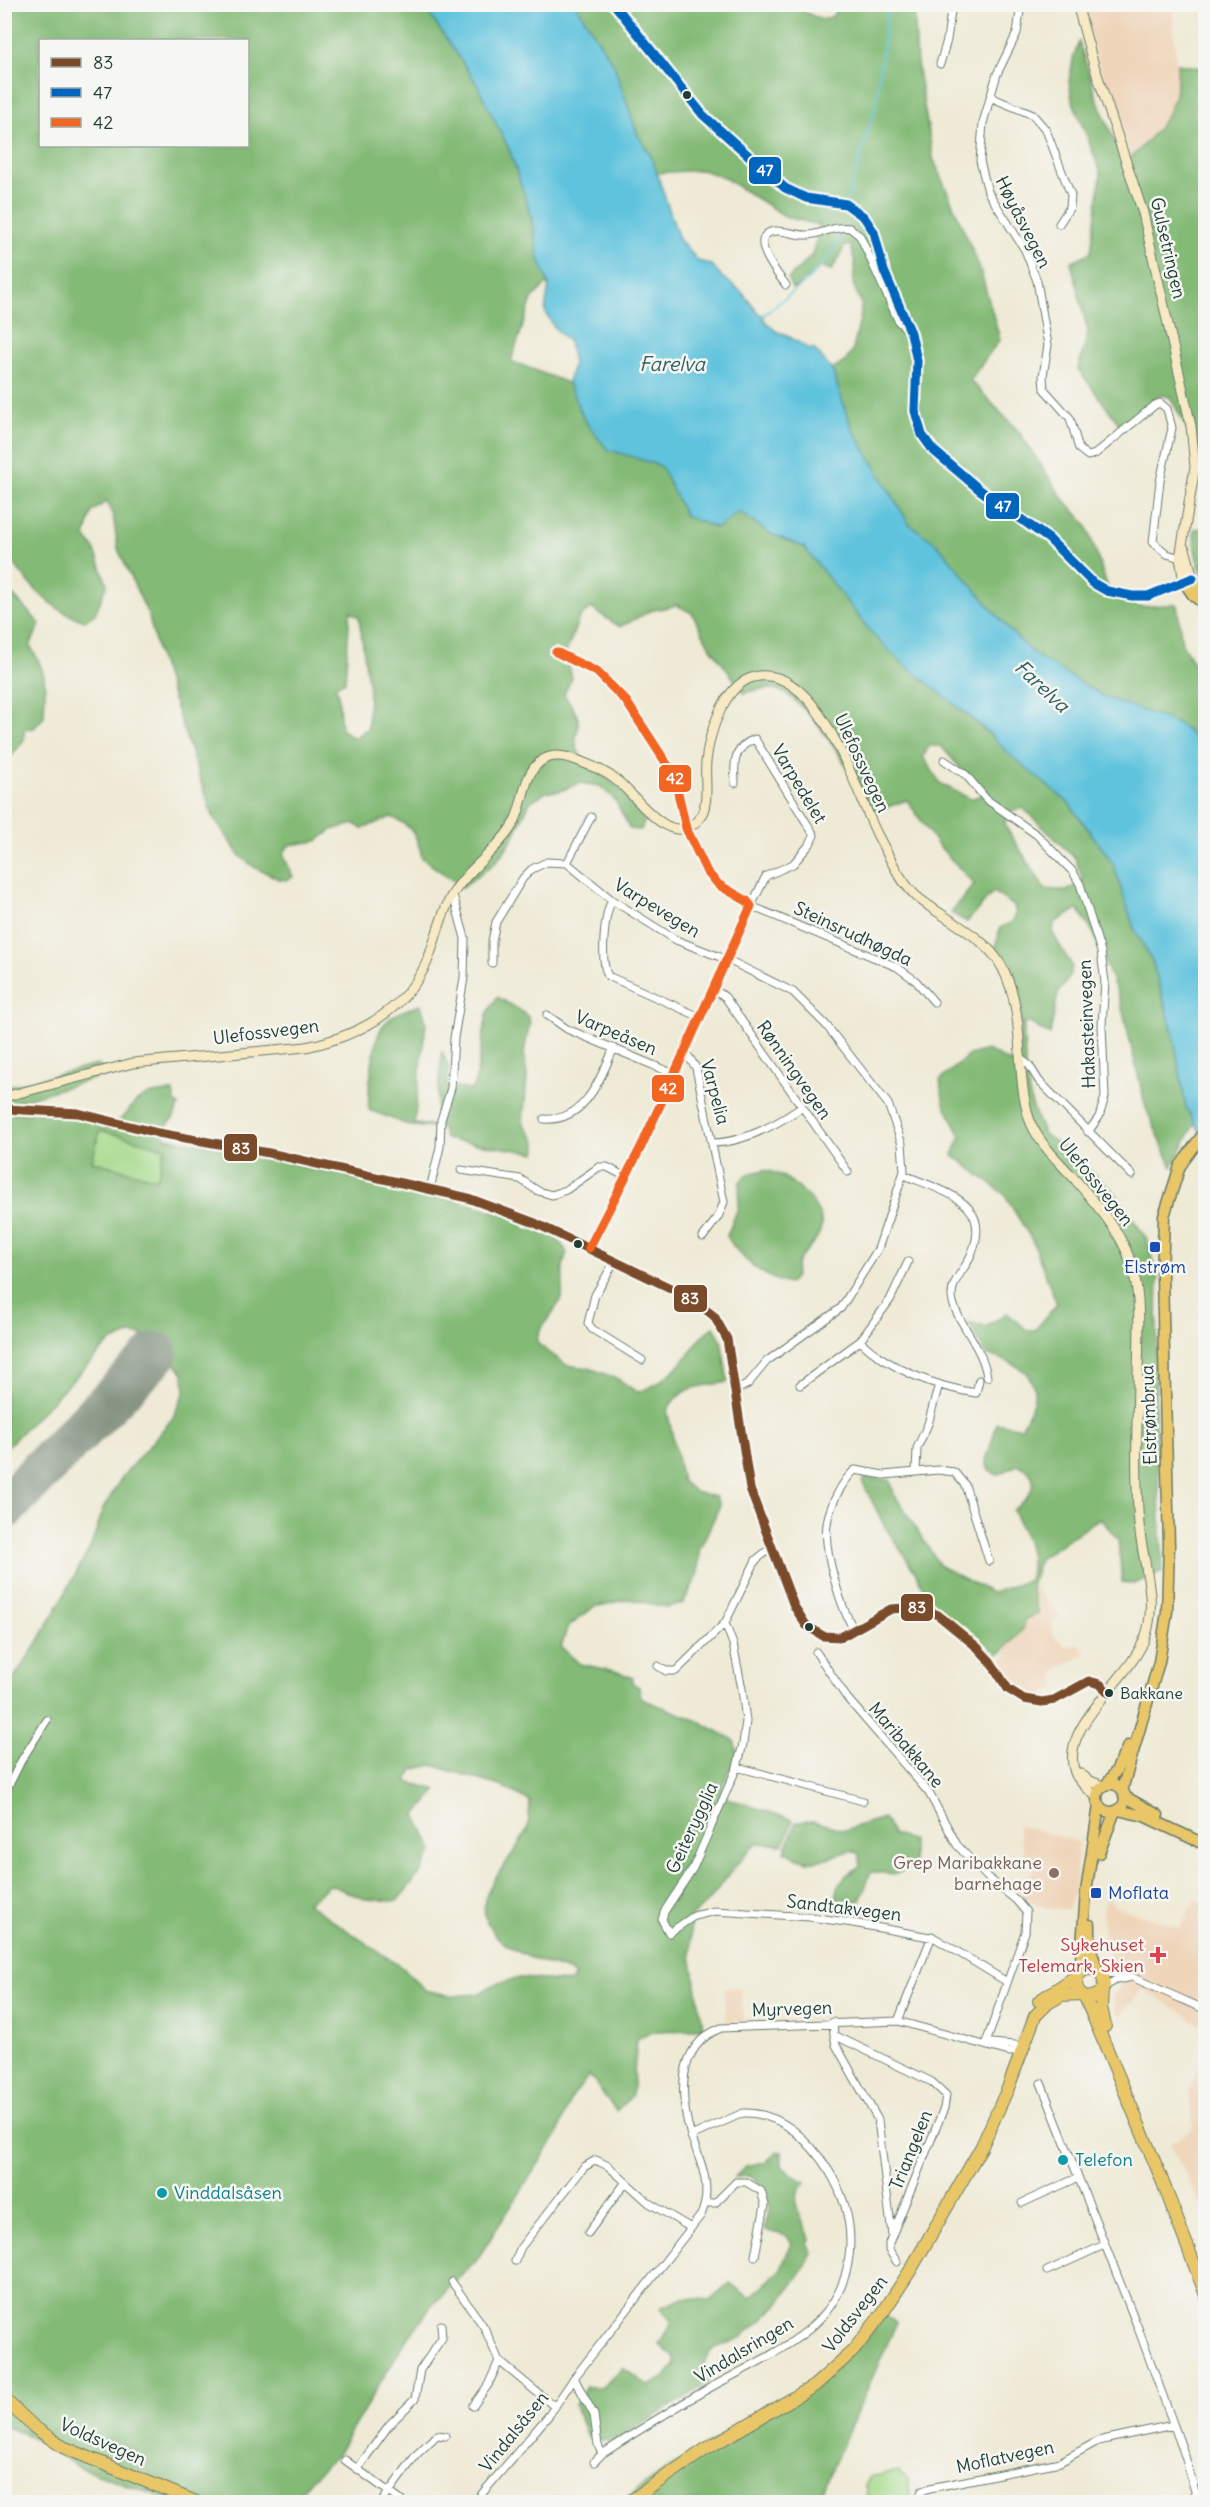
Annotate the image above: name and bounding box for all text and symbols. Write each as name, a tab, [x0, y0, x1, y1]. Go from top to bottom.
legend	[39, 39, 249, 147]
text: 83	[93, 51, 114, 74]
text: 47	[93, 81, 112, 104]
unlabelled marker	[681, 89, 693, 101]
text: 42	[93, 111, 113, 134]
line badge: 47	[748, 156, 782, 185]
text: 47	[757, 160, 774, 180]
street label: Høyåsvegen	[990, 172, 1056, 272]
street label: Gulsetringen	[1146, 195, 1191, 301]
water label: Farelva	[639, 351, 706, 376]
line badge: 47	[985, 492, 1020, 520]
text: 47	[995, 496, 1012, 516]
water label: Farelva	[1010, 654, 1076, 718]
street label: Ulefossvegen	[829, 710, 895, 816]
street label: Varpedelet	[767, 740, 832, 827]
line badge: 42	[658, 764, 692, 793]
text: 42	[666, 768, 684, 788]
street label: Varpevegen	[610, 873, 705, 942]
street label: Steinsrudhøgda	[790, 896, 916, 971]
street label: Hakasteinvegen	[1073, 959, 1100, 1089]
street label: Varpeåsen	[572, 1005, 661, 1060]
street label: Ulefossvegen	[212, 1014, 320, 1049]
street label: Rønningvegen	[752, 1016, 837, 1124]
street label: Varpelia	[696, 1057, 735, 1127]
line badge: 42	[651, 1074, 685, 1103]
text: 42	[659, 1078, 677, 1098]
line badge: 83	[223, 1133, 258, 1162]
street label: Ulefossvegen	[1054, 1133, 1139, 1230]
text: 83	[232, 1138, 250, 1158]
unlabelled marker	[572, 1238, 584, 1250]
marker: Elstrøm	[1148, 1240, 1162, 1254]
place label: Elstrøm	[1124, 1255, 1186, 1278]
line badge: 83	[673, 1284, 708, 1313]
text: 83	[681, 1288, 699, 1308]
street label: Elstrømbrua	[1135, 1365, 1162, 1465]
line badge: 83	[900, 1593, 934, 1622]
text: 83	[908, 1597, 926, 1617]
unlabelled marker	[803, 1621, 815, 1633]
place label: Bakkane	[1120, 1683, 1183, 1703]
marker: Bakkane	[1103, 1687, 1115, 1699]
street label: Maribakkane	[864, 1697, 949, 1792]
street label: Geiterygglia	[660, 1778, 723, 1877]
place label: Grep Maribakkane barnehage	[893, 1851, 1042, 1895]
marker: Grep Maribakkane barnehage	[1047, 1866, 1061, 1880]
place label: Moflata	[1108, 1881, 1169, 1904]
marker: Moflata	[1089, 1886, 1103, 1900]
street label: Sandtakvegen	[785, 1889, 903, 1926]
place label: Sykehuset Telemark, Skien	[1018, 1933, 1144, 1977]
marker: Sykehuset Telemark, Skien	[1149, 1946, 1167, 1964]
street label: Myrvegen	[751, 1996, 833, 2021]
street label: Triangelen	[884, 2106, 937, 2193]
place label: Telefon	[1075, 2148, 1133, 2171]
marker: Telefon	[1056, 2153, 1070, 2167]
place label: Vinddalsåsen	[174, 2181, 282, 2204]
marker: Vinddalsåsen	[155, 2186, 169, 2200]
street label: Voldsvegen	[817, 2270, 892, 2357]
street label: Vindalsringen	[690, 2311, 797, 2388]
street label: Vindalsåsen	[474, 2387, 553, 2477]
street label: Voldsvegen	[56, 2412, 150, 2471]
street label: Moflatvegen	[954, 2435, 1056, 2478]

